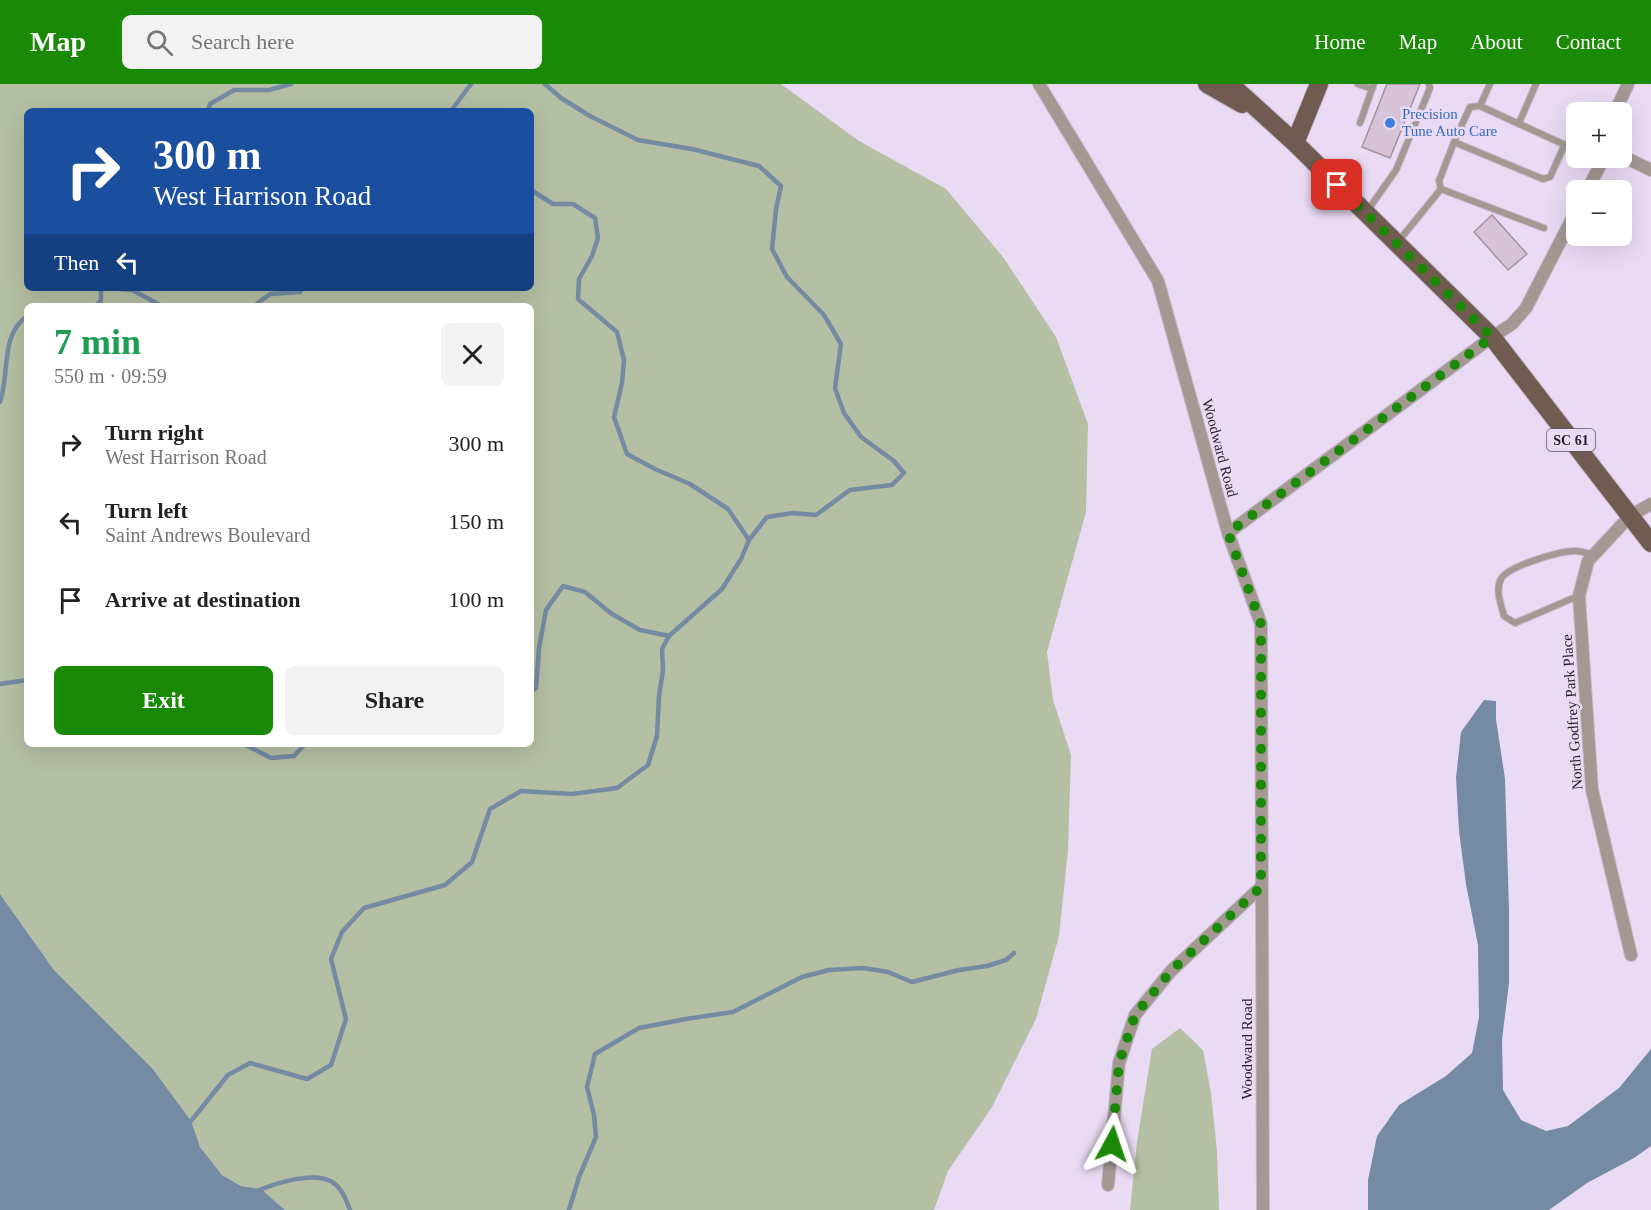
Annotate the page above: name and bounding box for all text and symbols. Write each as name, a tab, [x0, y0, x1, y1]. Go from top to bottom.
search box	[122, 15, 542, 69]
text: Map	[30, 26, 86, 57]
icon: search	[143, 26, 176, 59]
text: Search here	[191, 29, 294, 54]
text: Home	[1314, 30, 1366, 54]
text: Map	[1399, 30, 1437, 54]
text: About	[1470, 30, 1523, 54]
text: Contact	[1556, 30, 1621, 54]
map controls	[1566, 102, 1632, 246]
button: +	[1566, 102, 1632, 168]
place label: Precision Tune Auto Care	[1402, 106, 1498, 139]
marker: Precision Tune Auto Care	[1383, 116, 1397, 130]
icon: right	[54, 132, 132, 210]
text: 300 m	[153, 132, 262, 178]
pin	[1311, 159, 1362, 210]
icon: arrive	[1320, 168, 1353, 201]
button: −	[1566, 180, 1632, 246]
text: West Harrison Road	[153, 181, 371, 211]
icon: left	[111, 246, 144, 279]
text: Then	[54, 250, 99, 275]
text: 7 min	[54, 322, 141, 362]
button: close	[441, 323, 504, 386]
text: 550 m · 09:59	[54, 365, 167, 387]
street label: Woodward Road	[1199, 397, 1241, 499]
text: Turn right	[105, 420, 204, 445]
icon: right	[54, 428, 87, 461]
road number: SC 61	[1547, 429, 1595, 451]
text: 300 m	[448, 431, 504, 456]
text: West Harrison Road	[105, 446, 267, 468]
text: Turn left	[105, 498, 188, 523]
icon: left	[54, 506, 87, 539]
text: 150 m	[448, 509, 504, 534]
text: Saint Andrews Boulevard	[105, 524, 311, 546]
icon: arrive	[54, 584, 87, 617]
text: Arrive at destination	[105, 587, 301, 612]
text: 100 m	[448, 587, 504, 612]
street label: North Godfrey Park Place	[1559, 633, 1585, 790]
button: Exit	[54, 666, 273, 735]
button: Share	[285, 666, 504, 735]
street label: Woodward Road	[1239, 998, 1255, 1099]
position arrow	[1080, 1112, 1144, 1176]

